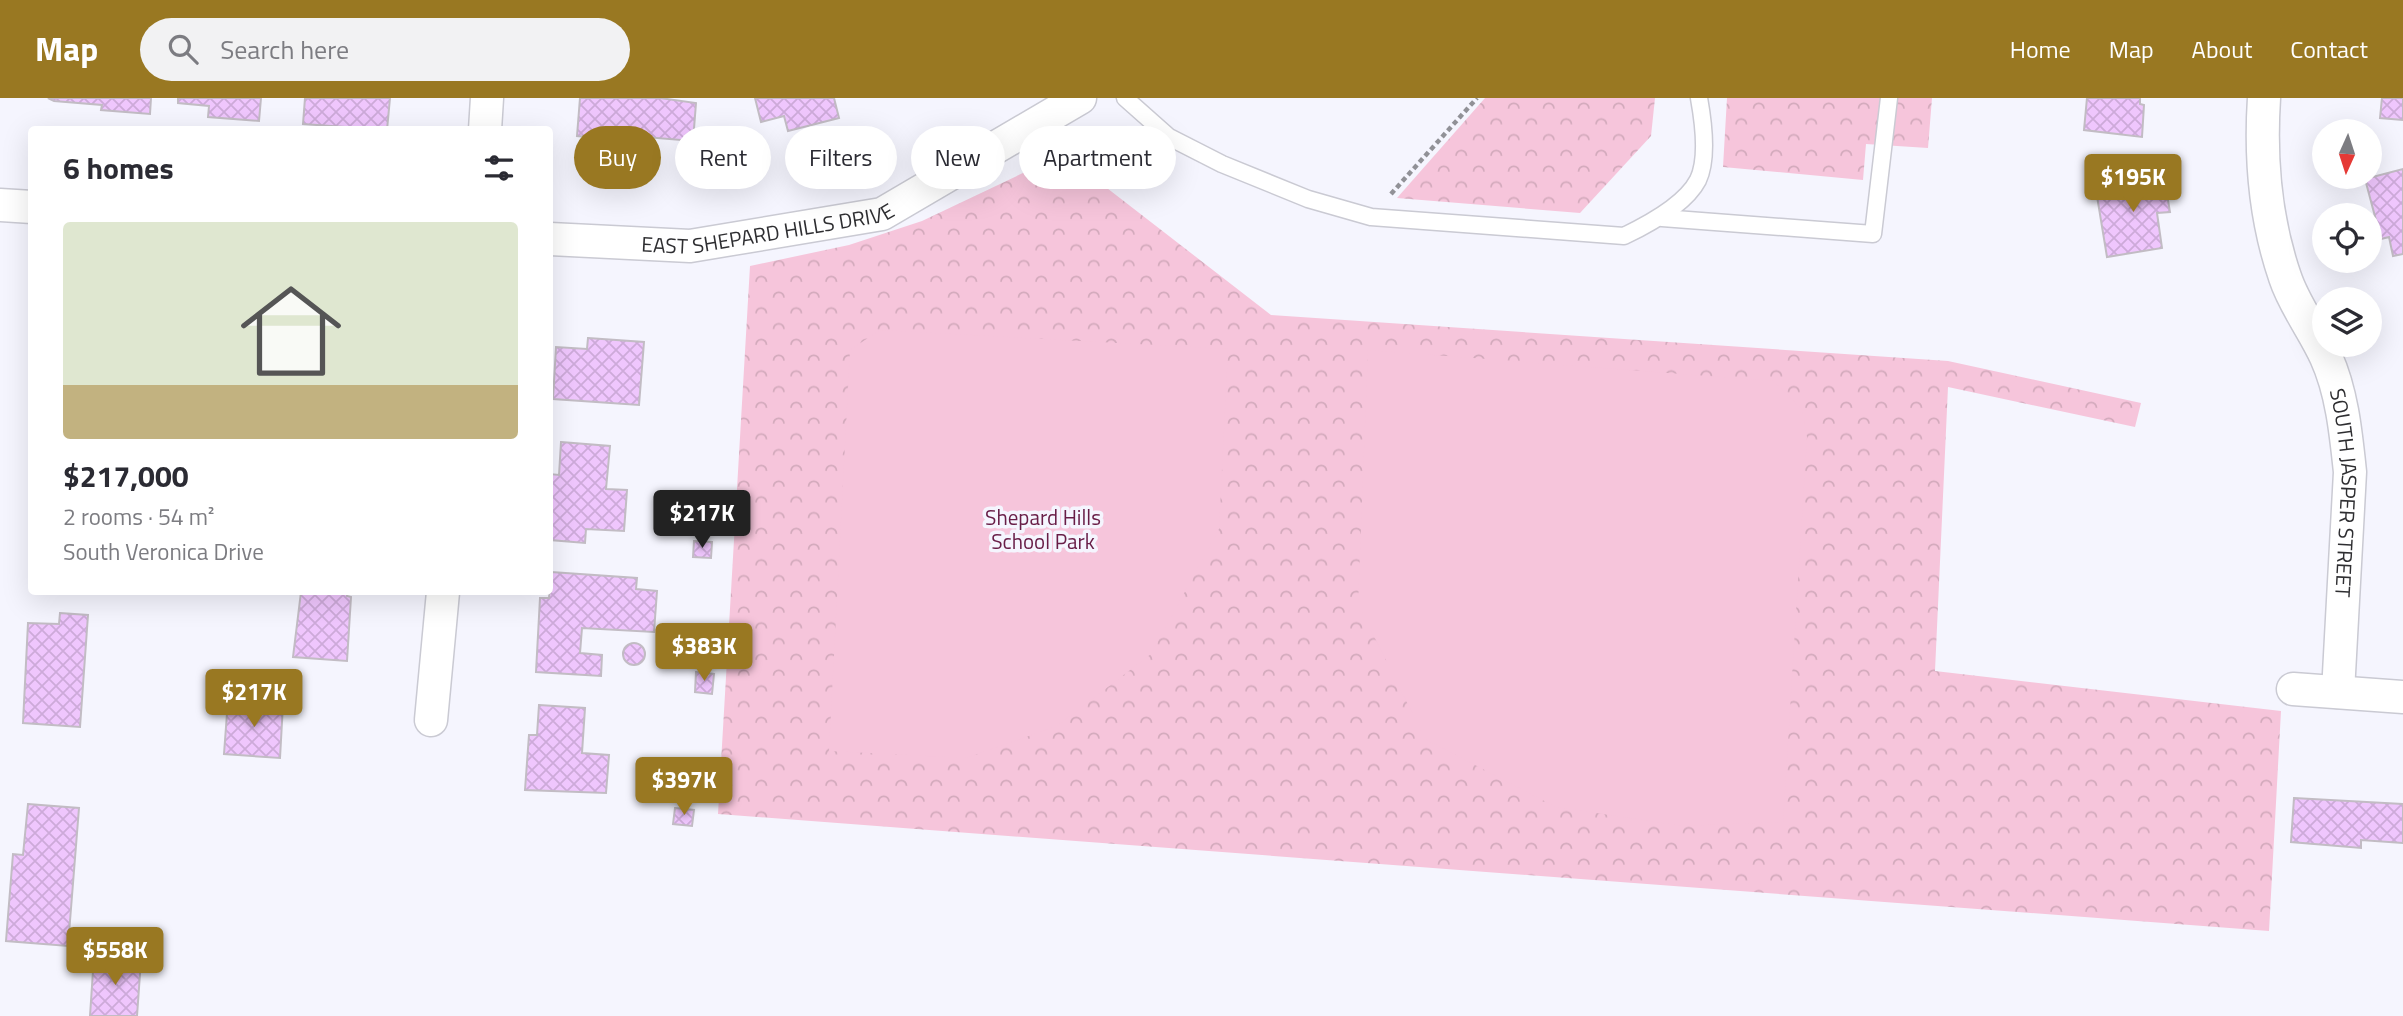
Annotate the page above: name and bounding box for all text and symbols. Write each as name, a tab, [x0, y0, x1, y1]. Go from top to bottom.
search box	[140, 18, 630, 81]
text: Map	[35, 24, 98, 74]
icon: search	[164, 30, 202, 68]
text: Search here	[220, 30, 349, 69]
text: Home	[2010, 31, 2071, 67]
text: Map	[2109, 31, 2154, 67]
text: About	[2192, 31, 2252, 67]
text: Contact	[2290, 31, 2368, 67]
north arrow	[2312, 119, 2382, 189]
map controls	[2312, 119, 2382, 357]
chip: Buy	[574, 126, 661, 189]
chip: Rent	[675, 126, 771, 189]
chip: Filters	[785, 126, 897, 189]
chip: New	[911, 126, 1005, 189]
chip: Apartment	[1019, 126, 1176, 189]
text: 6 homes	[63, 145, 174, 191]
icon: filters	[480, 149, 518, 187]
pin: $195K	[2084, 155, 2182, 214]
text: $195K	[2100, 159, 2166, 194]
street label: EAST SHEPARD HILLS DRIVE	[641, 194, 900, 262]
button: locate	[2312, 203, 2382, 273]
icon: home	[228, 268, 354, 394]
button: layers	[2312, 287, 2382, 357]
street label: SOUTH JASPER STREET	[2322, 385, 2366, 598]
text: $217,000	[63, 453, 189, 499]
pin: $217K	[653, 490, 751, 550]
text: $217K	[669, 495, 735, 530]
text: 2 rooms · 54 m²	[63, 499, 214, 534]
park label: Shepard Hills School Park	[985, 501, 1101, 557]
text: South Veronica Drive	[63, 534, 264, 569]
pin: $383K	[655, 624, 753, 683]
text: $383K	[671, 628, 737, 663]
pin: $217K	[205, 670, 303, 729]
text: $217K	[221, 674, 287, 709]
pin: $397K	[635, 758, 733, 817]
text: $397K	[651, 762, 717, 797]
pin: $558K	[66, 928, 164, 987]
text: $558K	[82, 932, 148, 967]

